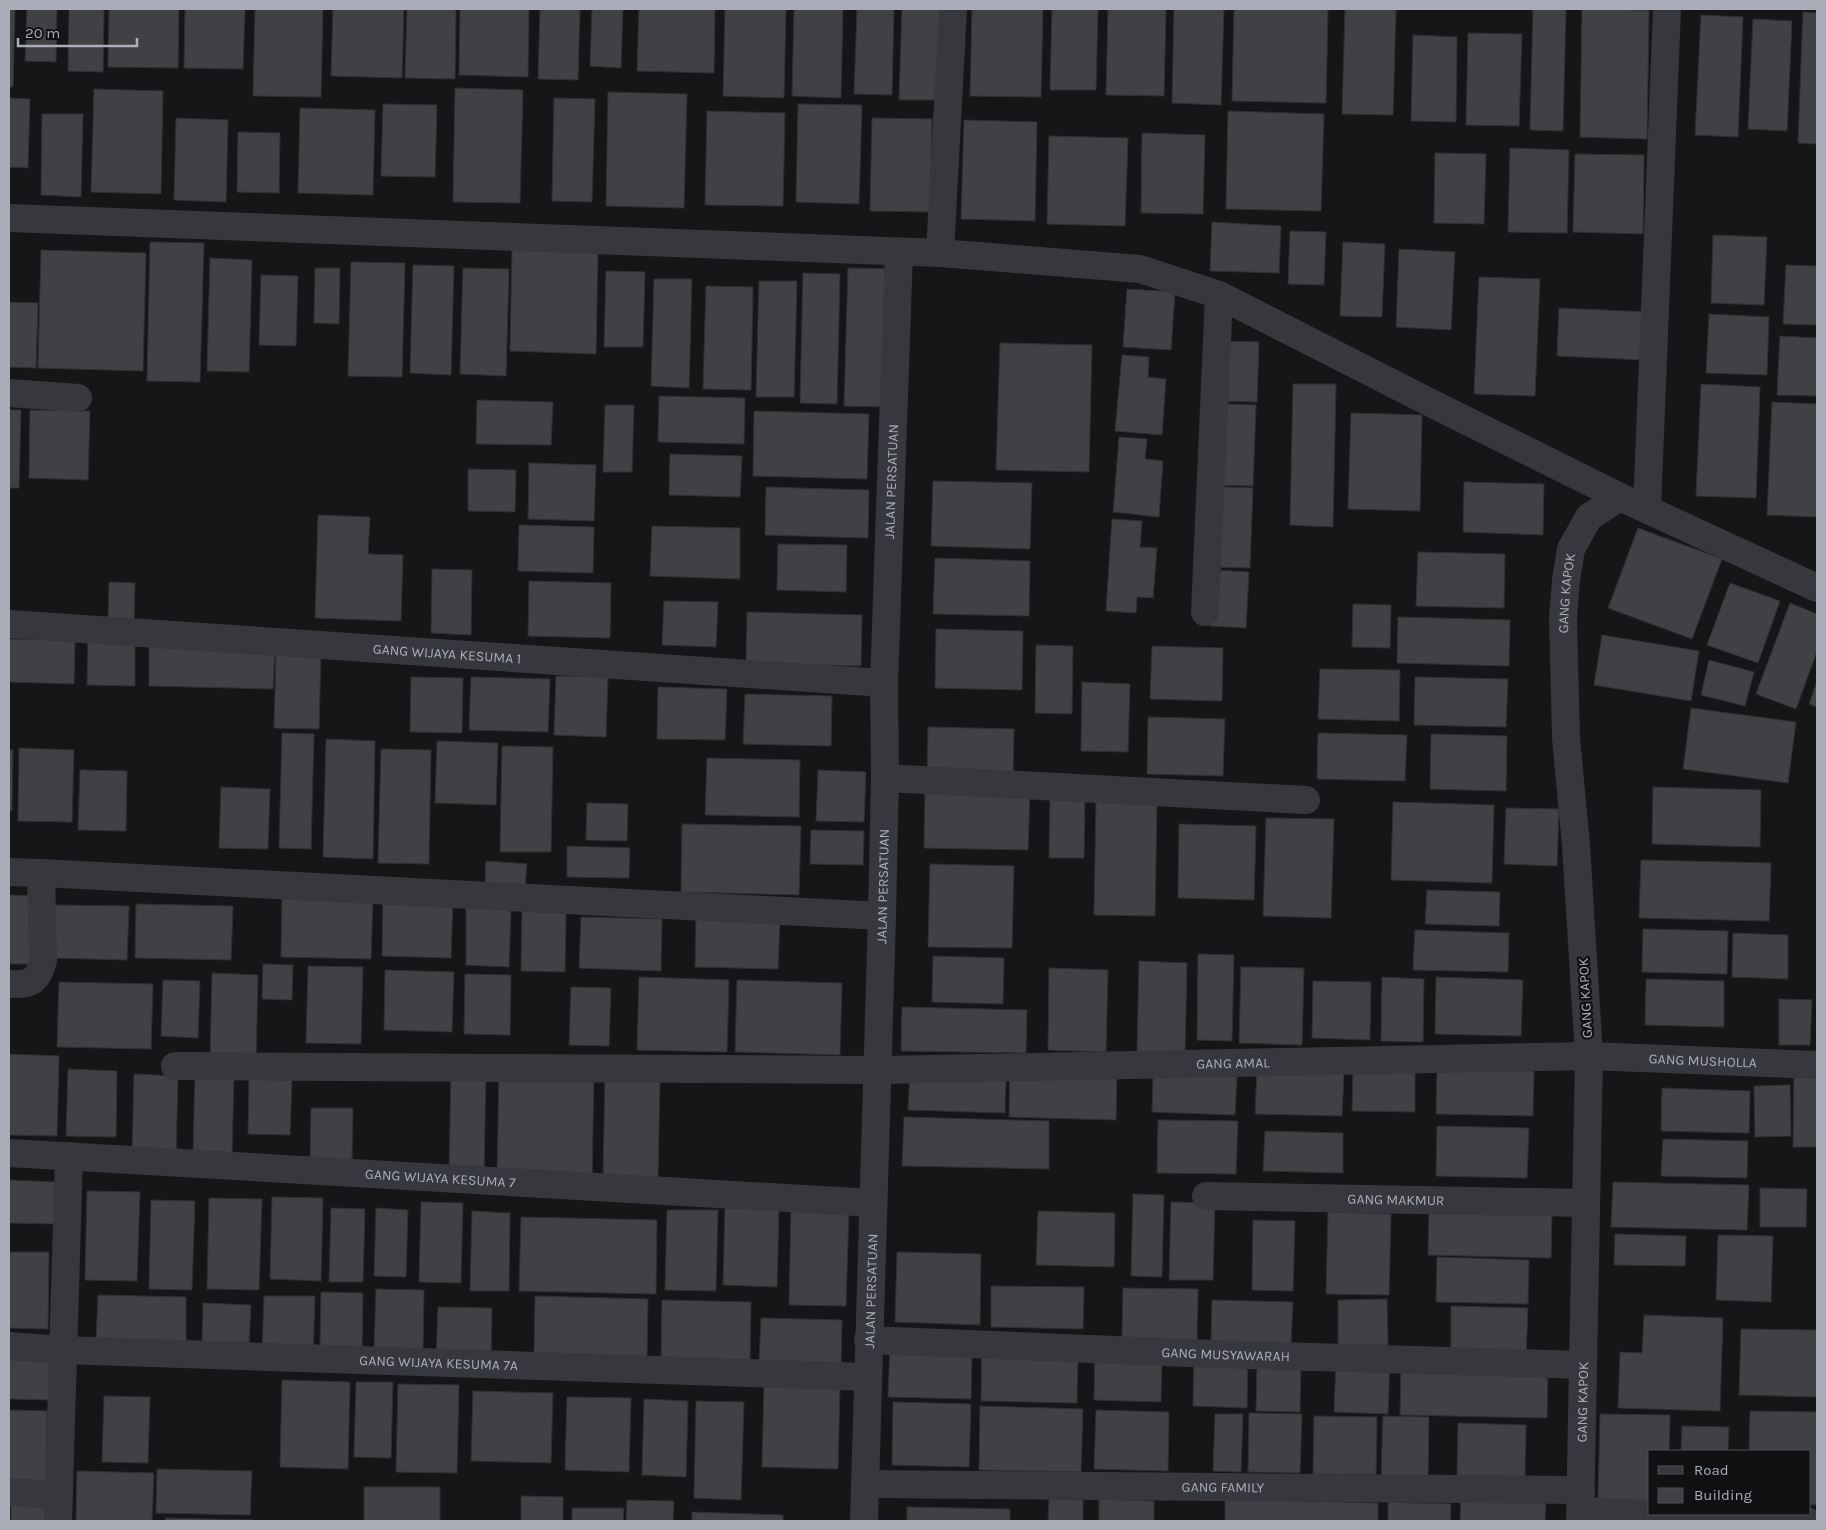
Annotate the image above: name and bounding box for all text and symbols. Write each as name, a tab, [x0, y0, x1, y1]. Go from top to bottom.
scale bar	[18, 15, 136, 47]
text: 20 m	[25, 24, 60, 42]
street label: JALAN PERSATUAN	[881, 424, 902, 539]
street label: GANG KAPOK	[1555, 551, 1579, 634]
street label: GANG WIJAYA KESUMA 1	[372, 641, 522, 668]
street label: JALAN PERSATUAN	[873, 829, 893, 944]
street label: GANG KAPOK	[1575, 957, 1596, 1039]
street label: GANG MUSHOLLA	[1648, 1050, 1757, 1072]
street label: GANG AMAL	[1196, 1054, 1270, 1073]
street label: GANG WIJAYA KESUMA 7	[365, 1166, 516, 1191]
street label: GANG MAKMUR	[1347, 1191, 1445, 1209]
street label: JALAN PERSATUAN	[861, 1233, 882, 1349]
street label: GANG MUSYAWARAH	[1161, 1344, 1290, 1365]
street label: GANG WIJAYA KESUMA 7A	[359, 1352, 518, 1374]
street label: GANG KAPOK	[1574, 1361, 1592, 1443]
legend	[1648, 1450, 1811, 1515]
text: Road	[1694, 1461, 1729, 1479]
street label: GANG FAMILY	[1182, 1479, 1265, 1496]
text: Building	[1694, 1486, 1752, 1504]

